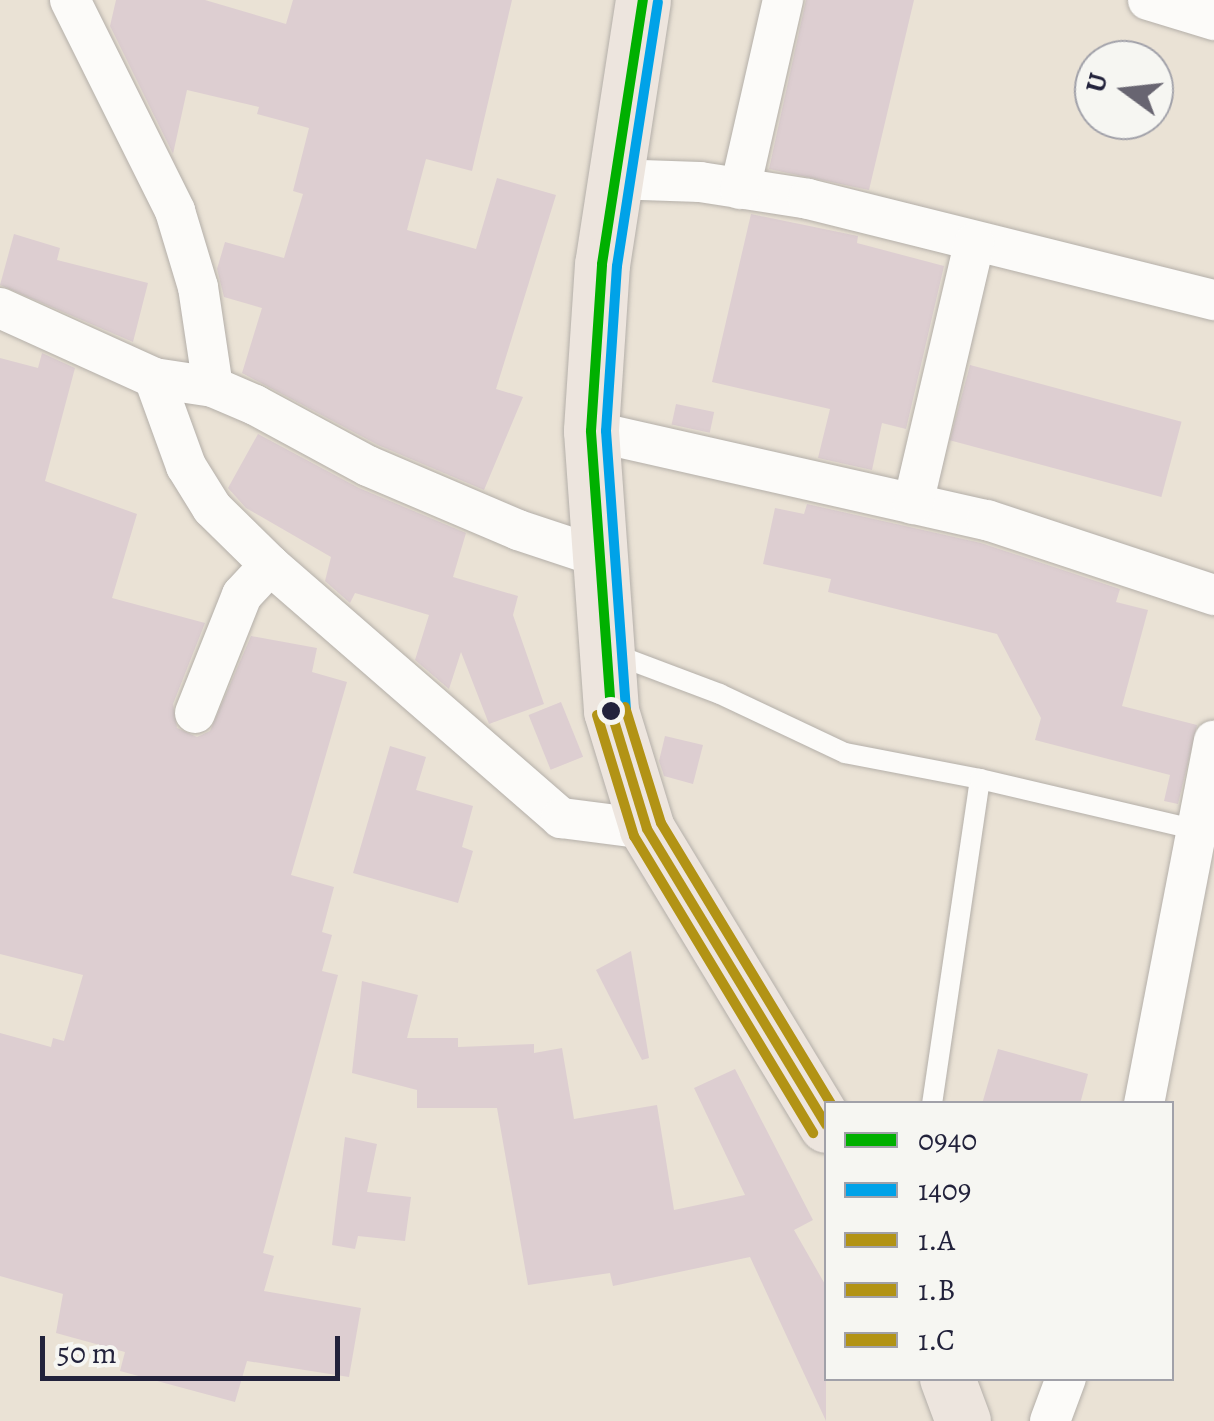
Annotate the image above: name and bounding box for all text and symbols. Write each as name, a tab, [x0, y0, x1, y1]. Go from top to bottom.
north arrow	[1074, 40, 1174, 140]
text: U	[1076, 69, 1118, 97]
unlabelled marker	[601, 701, 621, 721]
legend	[824, 1101, 1174, 1381]
text: 0940	[918, 1120, 977, 1160]
text: 1409	[918, 1170, 972, 1210]
text: 1.A	[918, 1220, 955, 1260]
text: 1.B	[918, 1270, 955, 1310]
scale bar	[45, 1316, 345, 1378]
text: 1.C	[918, 1320, 955, 1360]
text: 50 m	[57, 1333, 117, 1373]

